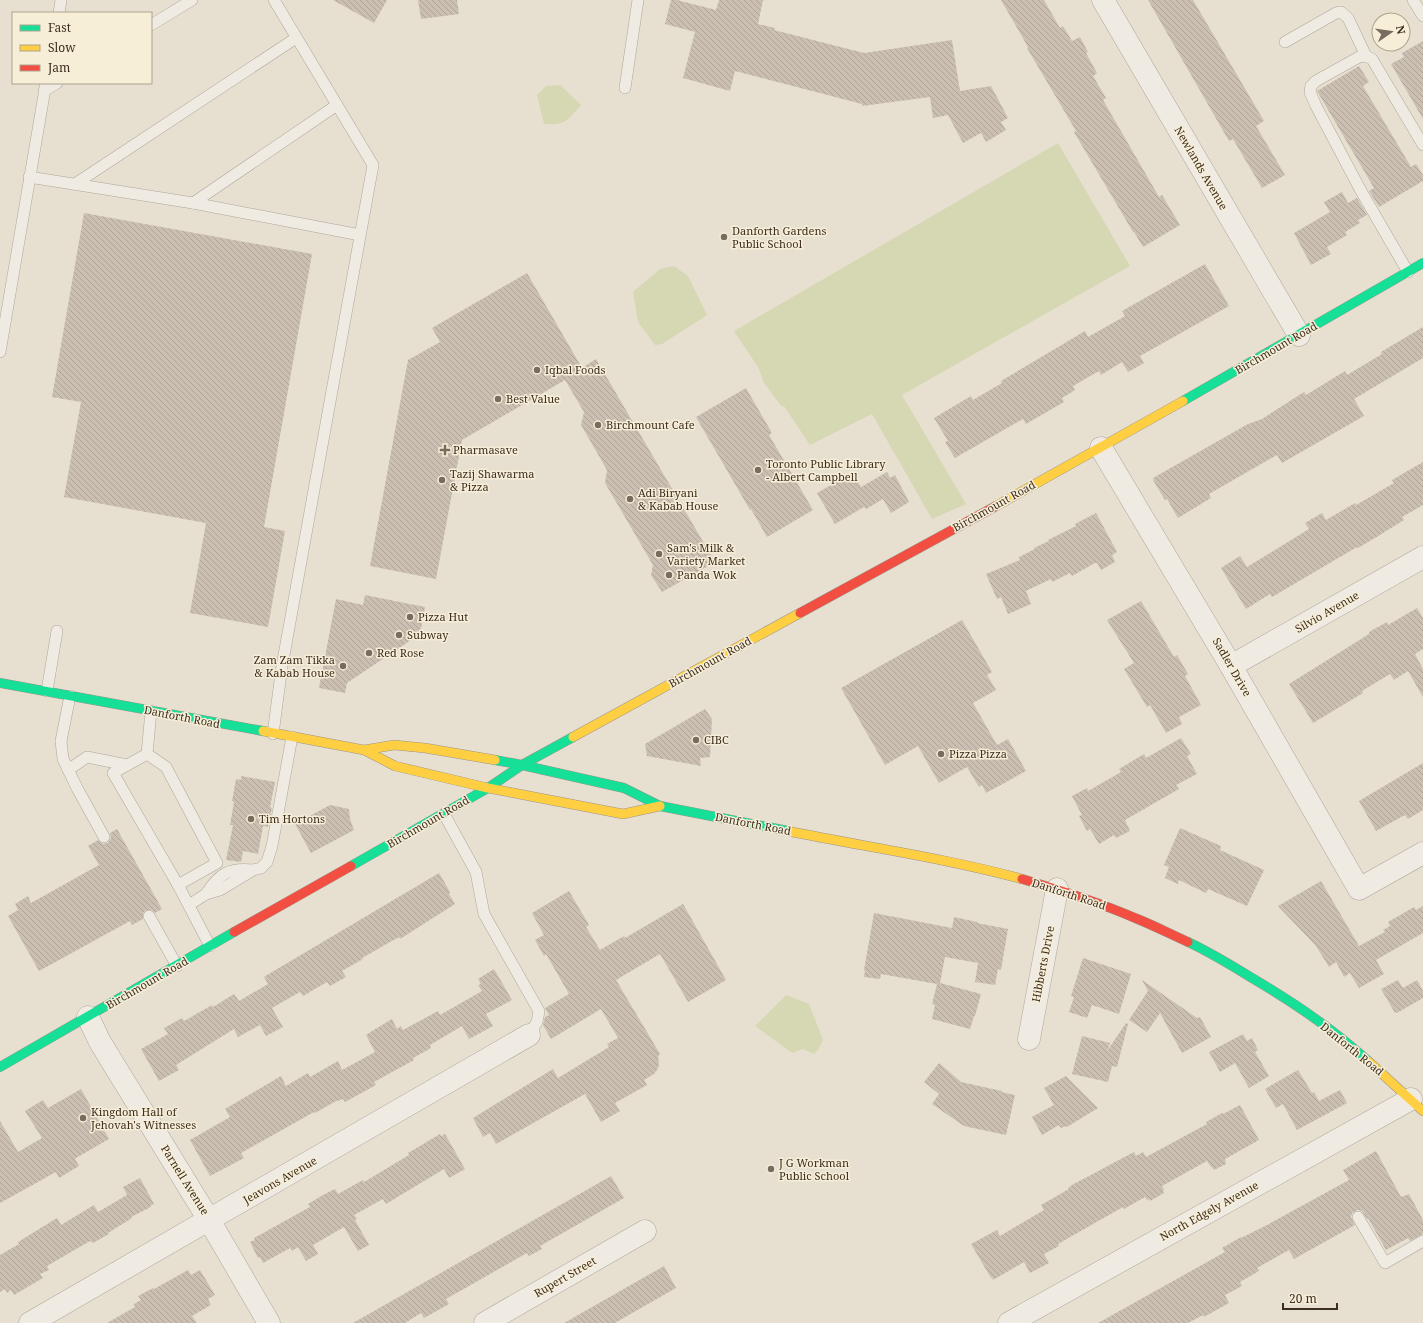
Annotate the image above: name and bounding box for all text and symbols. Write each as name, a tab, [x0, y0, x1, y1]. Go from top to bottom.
legend	[12, 12, 152, 84]
north arrow	[1371, 12, 1411, 52]
text: Fast	[48, 19, 71, 36]
text: N	[1393, 24, 1410, 36]
text: Slow	[48, 39, 76, 56]
text: Jam	[47, 59, 70, 76]
street label: Newlands Avenue	[1171, 123, 1232, 212]
place label: Danforth Gardens Public School	[732, 223, 827, 251]
marker: Danforth Gardens Public School	[719, 232, 729, 242]
street label: Birchmount Road	[1232, 318, 1320, 377]
place label: Iqbal Foods	[545, 362, 606, 377]
marker: Iqbal Foods	[532, 365, 542, 375]
place label: Best Value	[506, 391, 560, 406]
marker: Best Value	[493, 394, 503, 404]
place label: Birchmount Cafe	[606, 417, 695, 432]
marker: Birchmount Cafe	[593, 420, 603, 430]
place label: Pharmasave	[453, 442, 518, 457]
marker: Pharmasave	[440, 445, 450, 455]
place label: Toronto Public Library - Albert Campbell	[766, 456, 886, 484]
marker: Toronto Public Library - Albert Campbell	[753, 465, 763, 475]
place label: Tazij Shawarma & Pizza	[450, 466, 535, 494]
marker: Tazij Shawarma & Pizza	[437, 475, 447, 485]
street label: Birchmount Road	[950, 476, 1038, 535]
place label: Adi Biryani & Kabab House	[638, 485, 718, 513]
marker: Adi Biryani & Kabab House	[625, 494, 635, 504]
place label: Sam's Milk & Variety Market	[667, 540, 745, 568]
marker: Sam's Milk & Variety Market	[654, 549, 664, 559]
place label: Panda Wok	[677, 567, 737, 582]
marker: Panda Wok	[664, 570, 674, 580]
street label: Silvio Avenue	[1292, 587, 1361, 636]
place label: Pizza Hut	[418, 609, 468, 624]
marker: Pizza Hut	[405, 612, 415, 622]
place label: Subway	[407, 627, 449, 642]
marker: Subway	[394, 630, 404, 640]
street label: Birchmount Road	[666, 632, 754, 691]
street label: Sadler Drive	[1210, 635, 1255, 699]
place label: Red Rose	[377, 645, 424, 660]
marker: Red Rose	[364, 648, 374, 658]
place label: Zam Zam Tikka & Kabab House	[254, 652, 335, 680]
marker: Zam Zam Tikka & Kabab House	[338, 661, 348, 671]
street label: Danforth Road	[143, 702, 222, 731]
place label: CIBC	[704, 732, 729, 747]
marker: CIBC	[691, 735, 701, 745]
place label: Pizza Pizza	[949, 746, 1007, 761]
marker: Pizza Pizza	[936, 749, 946, 759]
street label: Birchmount Road	[384, 792, 472, 851]
street label: Danforth Road	[714, 809, 793, 838]
place label: Tim Hortons	[259, 811, 325, 826]
marker: Tim Hortons	[246, 814, 256, 824]
street label: Danforth Road	[1030, 874, 1108, 913]
street label: Hibberts Drive	[1028, 924, 1057, 1003]
street label: Birchmount Road	[103, 953, 191, 1012]
street label: Danforth Road	[1318, 1019, 1387, 1079]
place label: Kingdom Hall of Jehovah's Witnesses	[90, 1104, 196, 1132]
marker: Kingdom Hall of Jehovah's Witnesses	[78, 1113, 88, 1123]
street label: Parnell Avenue	[158, 1142, 213, 1218]
street label: Jeavons Avenue	[239, 1152, 320, 1207]
place label: J G Workman Public School	[778, 1155, 850, 1183]
marker: J G Workman Public School	[766, 1164, 776, 1174]
street label: North Edgely Avenue	[1157, 1177, 1261, 1244]
street label: Rupert Street	[531, 1253, 599, 1300]
scale bar	[1283, 1285, 1337, 1311]
text: 20 m	[1289, 1290, 1317, 1307]

